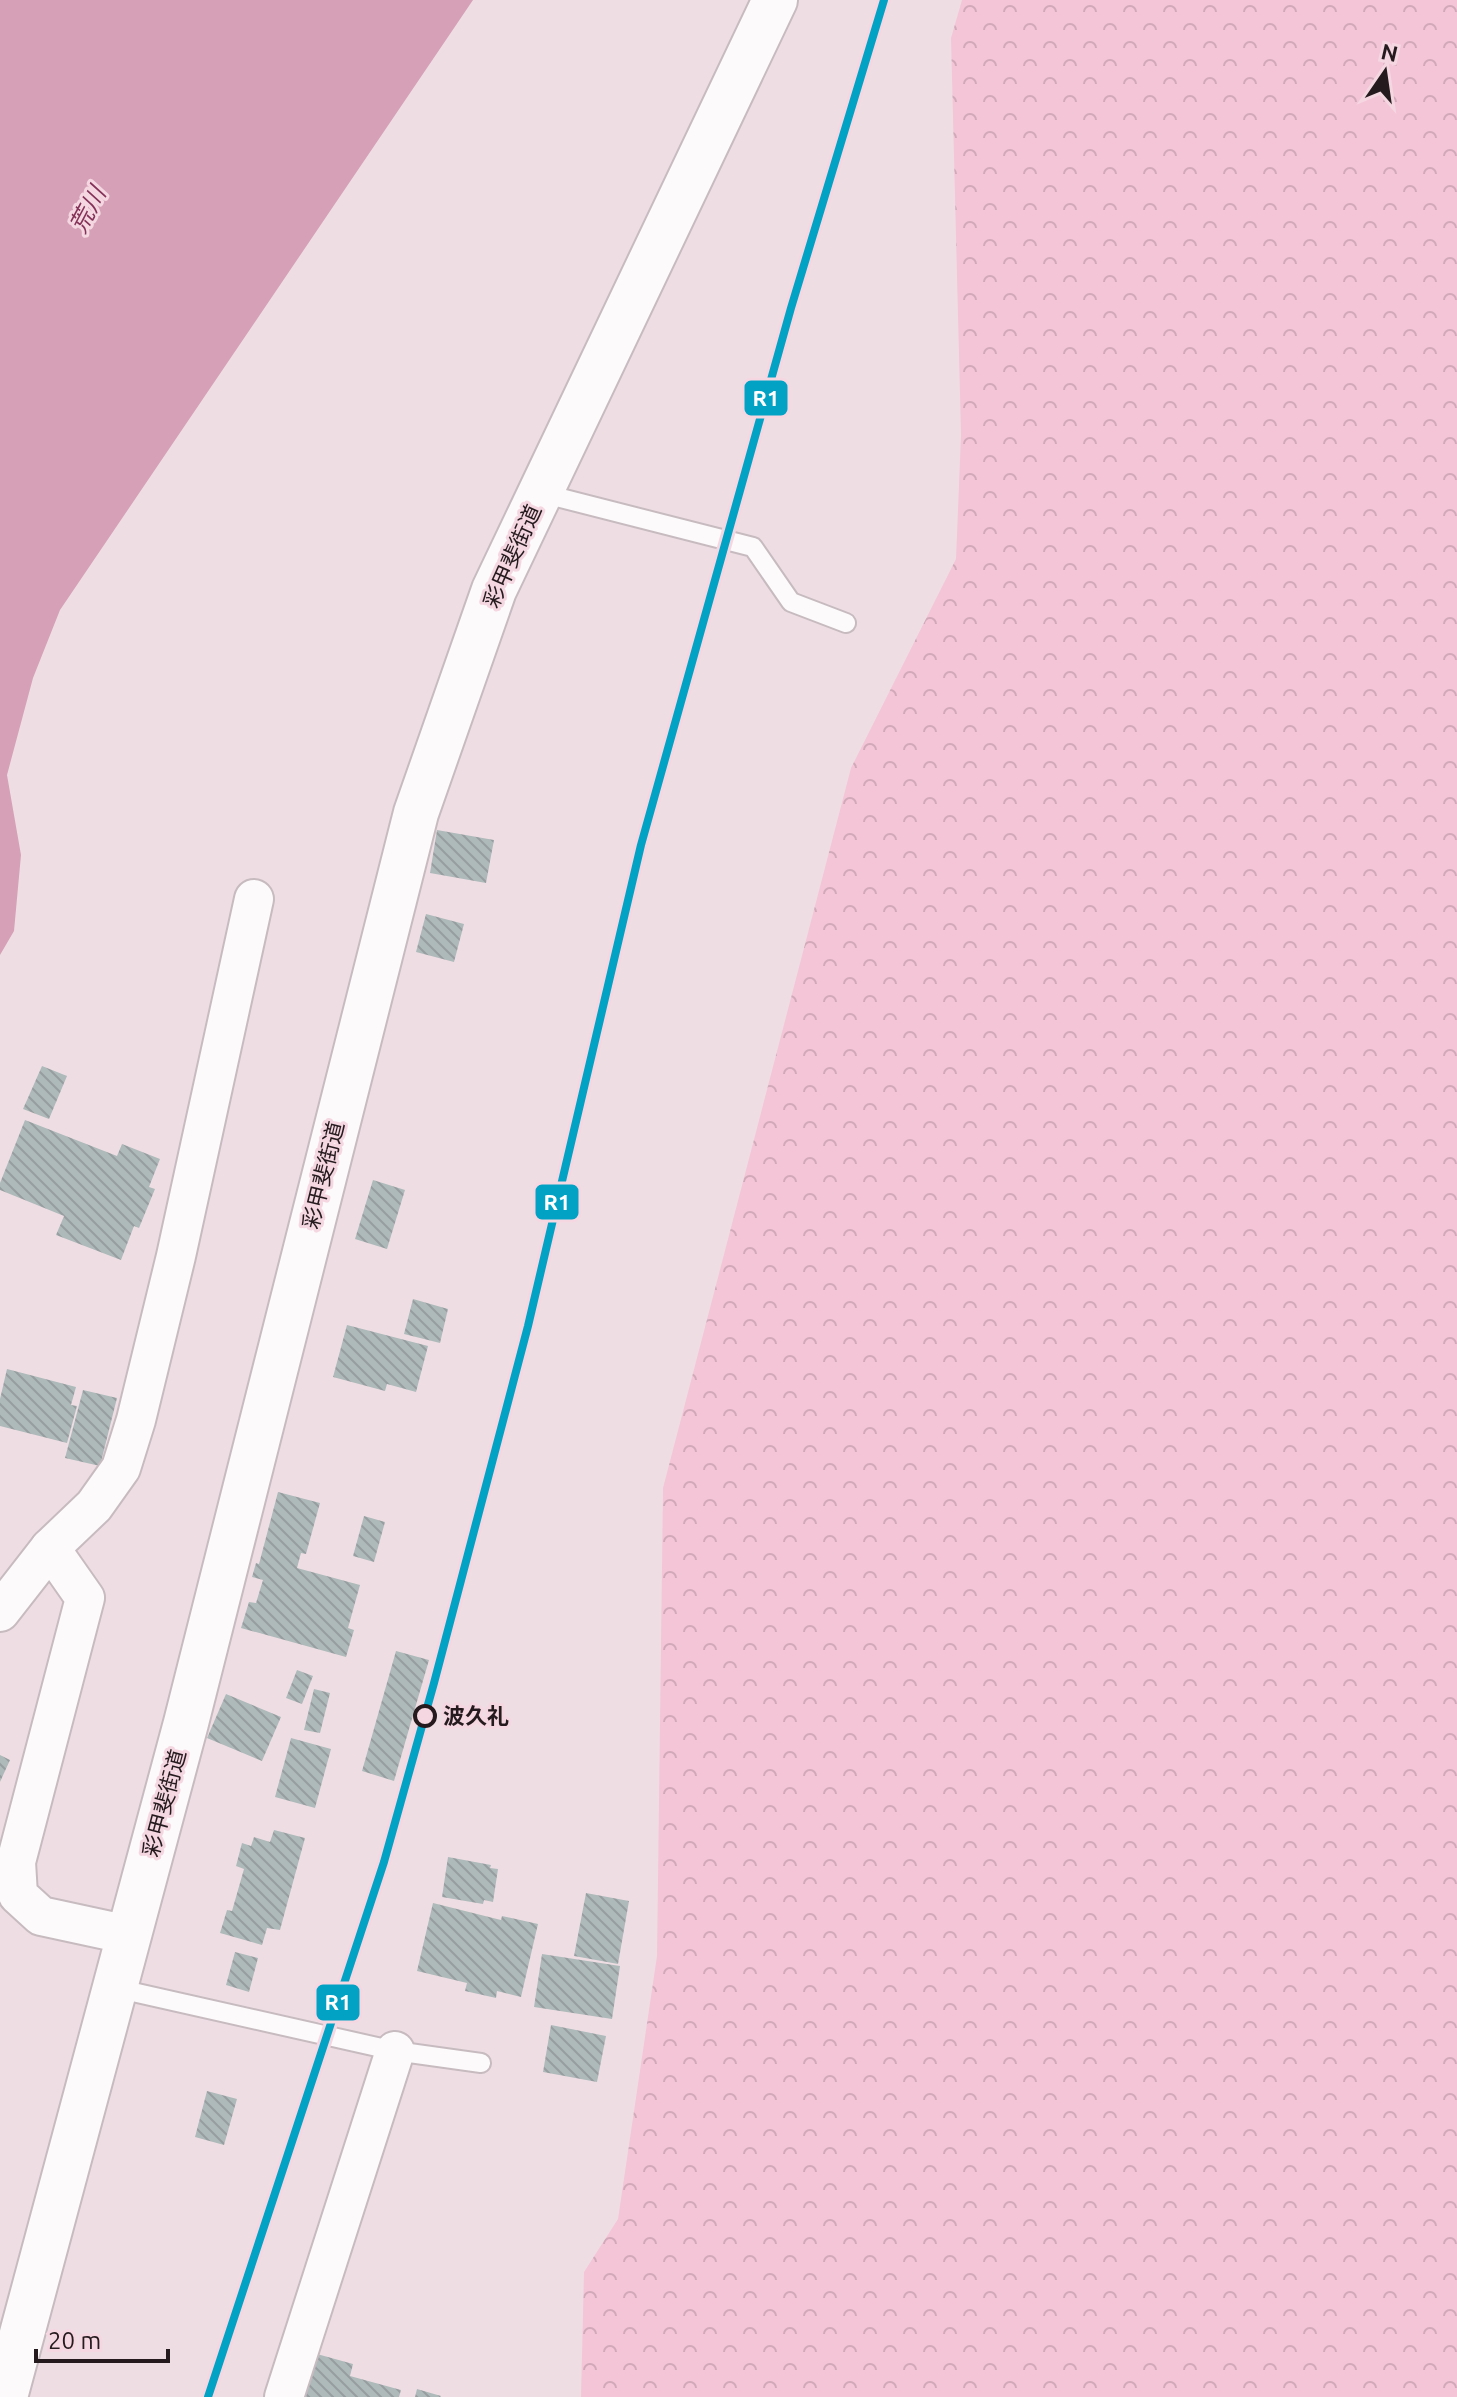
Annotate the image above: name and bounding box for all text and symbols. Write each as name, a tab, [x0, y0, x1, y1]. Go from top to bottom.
north arrow	[1345, 32, 1425, 112]
text: N	[1379, 38, 1400, 66]
water label: 荒川	[64, 180, 112, 237]
line badge: R1	[743, 379, 789, 417]
text: R1	[753, 385, 779, 410]
street label: 彩甲斐街道	[478, 500, 545, 611]
street label: 彩甲斐街道	[297, 1118, 348, 1231]
line badge: R1	[534, 1183, 580, 1221]
text: R1	[544, 1189, 570, 1214]
place label: 波久礼	[443, 1703, 509, 1728]
marker: 波久礼	[414, 1705, 436, 1727]
street label: 彩甲斐街道	[137, 1747, 190, 1859]
line badge: R1	[315, 1983, 361, 2022]
text: R1	[325, 1989, 351, 2014]
scale bar	[36, 2313, 168, 2363]
text: 20 m	[48, 2327, 101, 2354]

